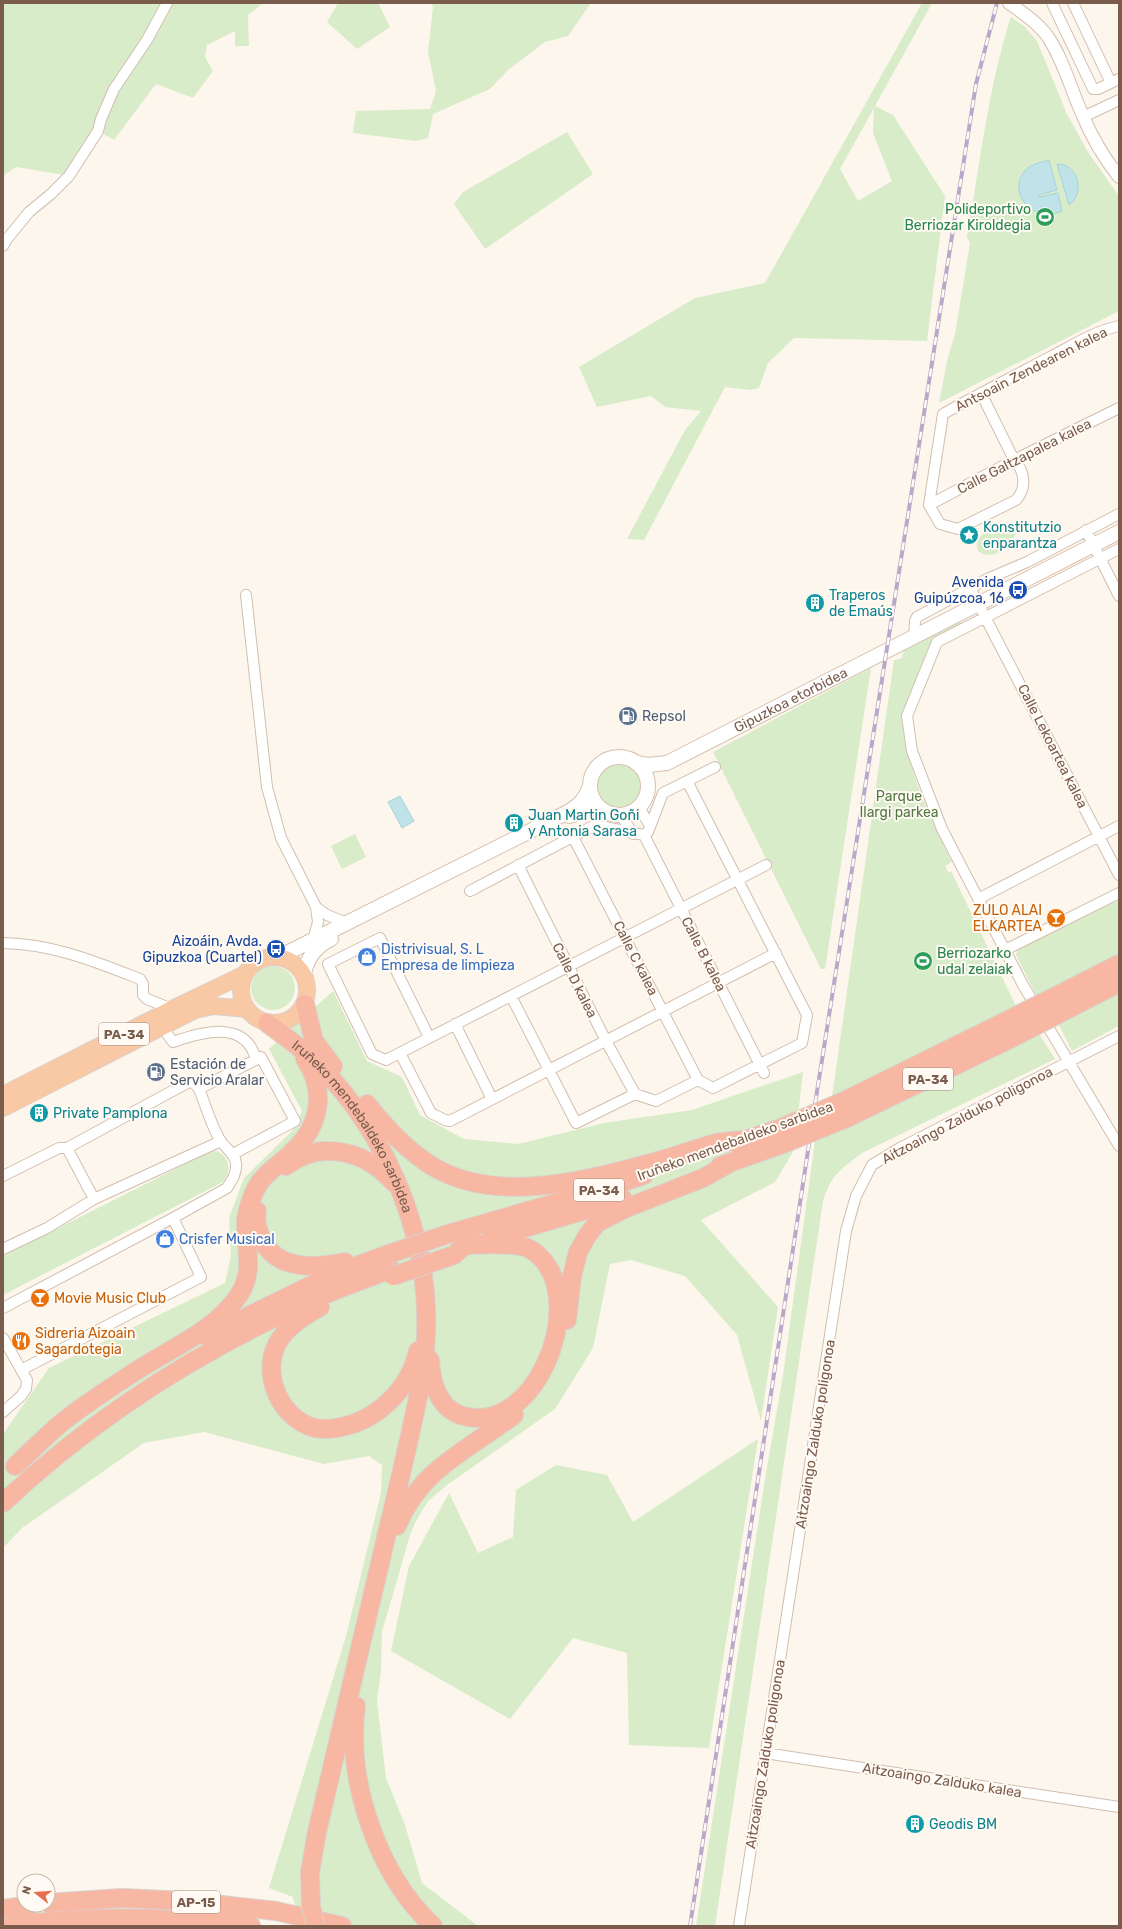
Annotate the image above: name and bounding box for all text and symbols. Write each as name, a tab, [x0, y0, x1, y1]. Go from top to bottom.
place label: Polideportivo Berriozar Kiroldegia	[904, 201, 1031, 234]
sports icon: Polideportivo Berriozar Kiroldegia	[1034, 206, 1056, 228]
street label: Antsoain Zendearen kalea	[952, 324, 1110, 415]
street label: Calle Galtzapalea kalea	[954, 415, 1094, 498]
place label: Konstitutzio enparantza	[983, 519, 1061, 552]
place icon: Konstitutzio enparantza	[958, 524, 980, 546]
place label: Avenida Guipúzcoa, 16	[914, 574, 1004, 607]
bus stop icon: Avenida Guipúzcoa, 16	[1007, 579, 1029, 601]
place label: Traperos de Emaús	[829, 587, 893, 620]
building icon: Traperos de Emaús	[804, 592, 826, 614]
street label: Gipuzkoa etorbidea	[731, 664, 850, 736]
street label: Calle Lekoartea kalea	[1014, 681, 1091, 811]
fuel station icon: Repsol	[617, 705, 639, 727]
place label: Repsol	[642, 708, 686, 725]
park label: Parque Ilargi parkea	[859, 788, 939, 821]
place label: Juan Martin Goñi y Antonia Sarasa	[528, 807, 639, 840]
building icon: Juan Martin Goñi y Antonia Sarasa	[503, 812, 525, 834]
place label: ZULO ALAI ELKARTEA	[973, 902, 1043, 935]
bar icon: ZULO ALAI ELKARTEA	[1045, 907, 1067, 929]
street label: Calle B kalea	[677, 914, 730, 994]
street label: Calle C kalea	[609, 918, 662, 998]
place label: Aizoáin, Avda. Gipuzkoa (Cuartel)	[143, 933, 262, 966]
bus stop icon: Aizoáin, Avda. Gipuzkoa (Cuartel)	[265, 938, 287, 960]
street label: Calle D kalea	[548, 940, 601, 1021]
place label: Distrivisual, S. L Empresa de limpieza	[381, 941, 515, 974]
place label: Berriozarko udal zelaiak	[937, 945, 1013, 978]
shop icon: Distrivisual, S. L Empresa de limpieza	[356, 946, 378, 968]
sports icon: Berriozarko udal zelaiak	[912, 950, 934, 972]
road number: PA-34	[99, 1023, 149, 1045]
street label: Iruñeko mendebaldeko sarbidea	[288, 1037, 416, 1215]
place label: Estación de Servicio Aralar	[170, 1056, 265, 1089]
fuel station icon: Estación de Servicio Aralar	[145, 1061, 167, 1083]
street label: Aitzoaingo Zalduko poligonoa	[879, 1063, 1056, 1168]
road number: PA-34	[903, 1068, 953, 1090]
street label: Iruñeko mendebaldeko sarbidea	[635, 1098, 835, 1185]
building icon: Private Pamplona	[28, 1102, 50, 1124]
place label: Private Pamplona	[53, 1105, 168, 1122]
road number: PA-34	[574, 1179, 624, 1201]
shop icon: Crisfer Musical	[154, 1228, 176, 1250]
place label: Crisfer Musical	[179, 1231, 275, 1248]
bar icon: Movie Music Club	[29, 1287, 51, 1309]
place label: Movie Music Club	[54, 1290, 166, 1307]
place label: Sidreria Aizoain Sagardotegia	[35, 1325, 135, 1358]
restaurant icon: Sidreria Aizoain Sagardotegia	[10, 1330, 32, 1352]
street label: Aitzoaingo Zalduko poligonoa	[792, 1338, 839, 1530]
street label: Aitzoaingo Zalduko poligonoa	[742, 1658, 789, 1850]
street label: Aitzoaingo Zalduko kalea	[861, 1759, 1023, 1801]
building icon: Geodis BM	[904, 1813, 926, 1835]
place label: Geodis BM	[929, 1816, 997, 1833]
north arrow	[16, 1873, 56, 1913]
text: N	[20, 1884, 34, 1896]
road number: AP-15	[172, 1891, 220, 1913]

